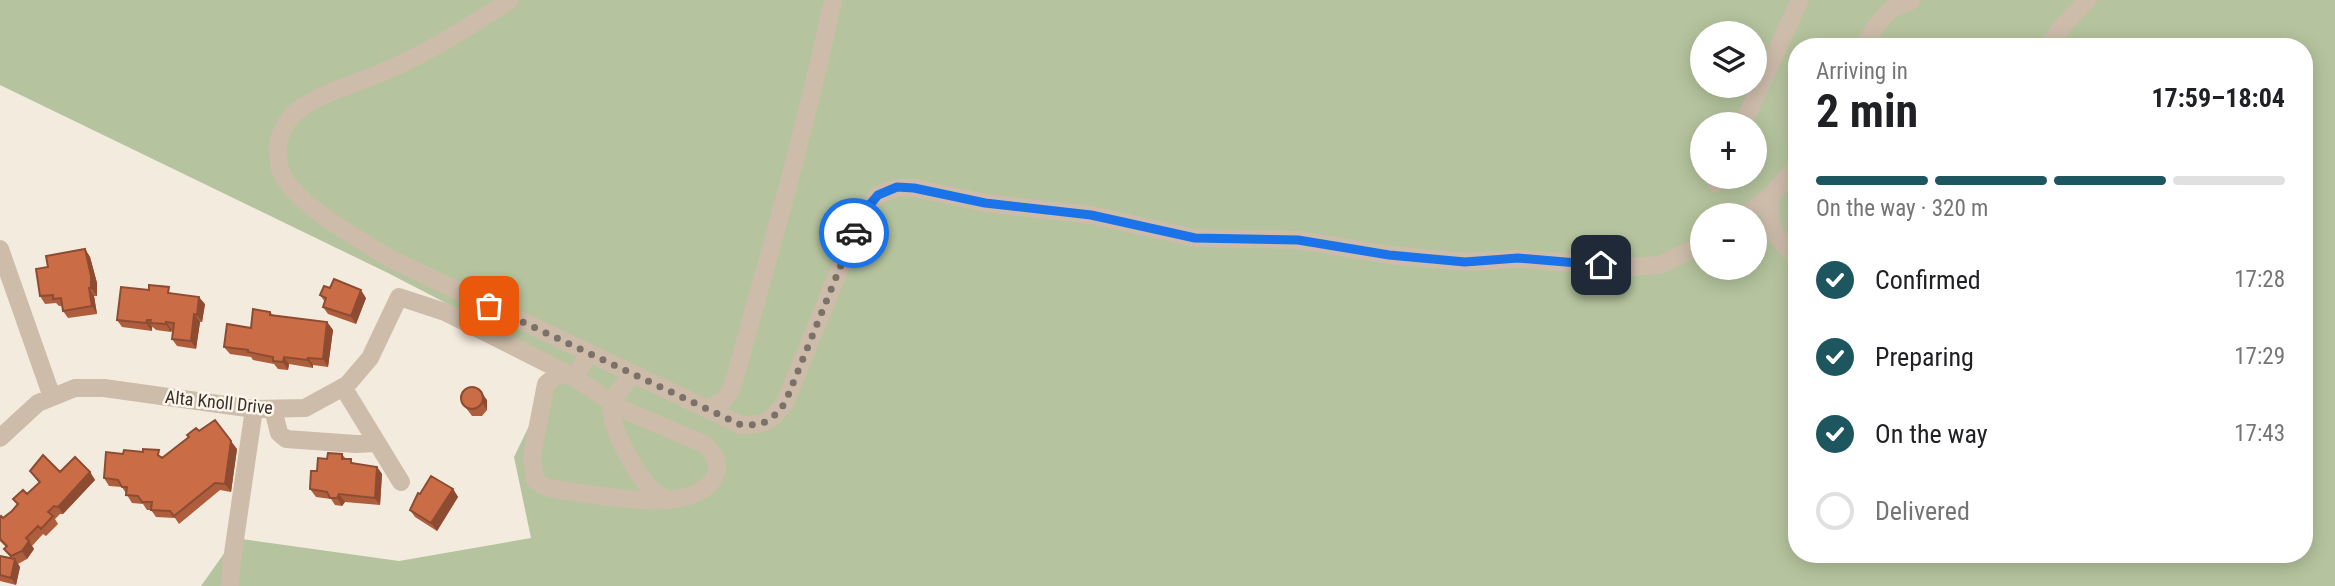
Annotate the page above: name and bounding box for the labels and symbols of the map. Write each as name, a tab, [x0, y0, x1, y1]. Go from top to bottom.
courier	[819, 198, 889, 268]
pin	[1571, 235, 1631, 295]
pin	[459, 276, 519, 336]
street label: Alta Knoll Drive	[164, 386, 274, 418]

